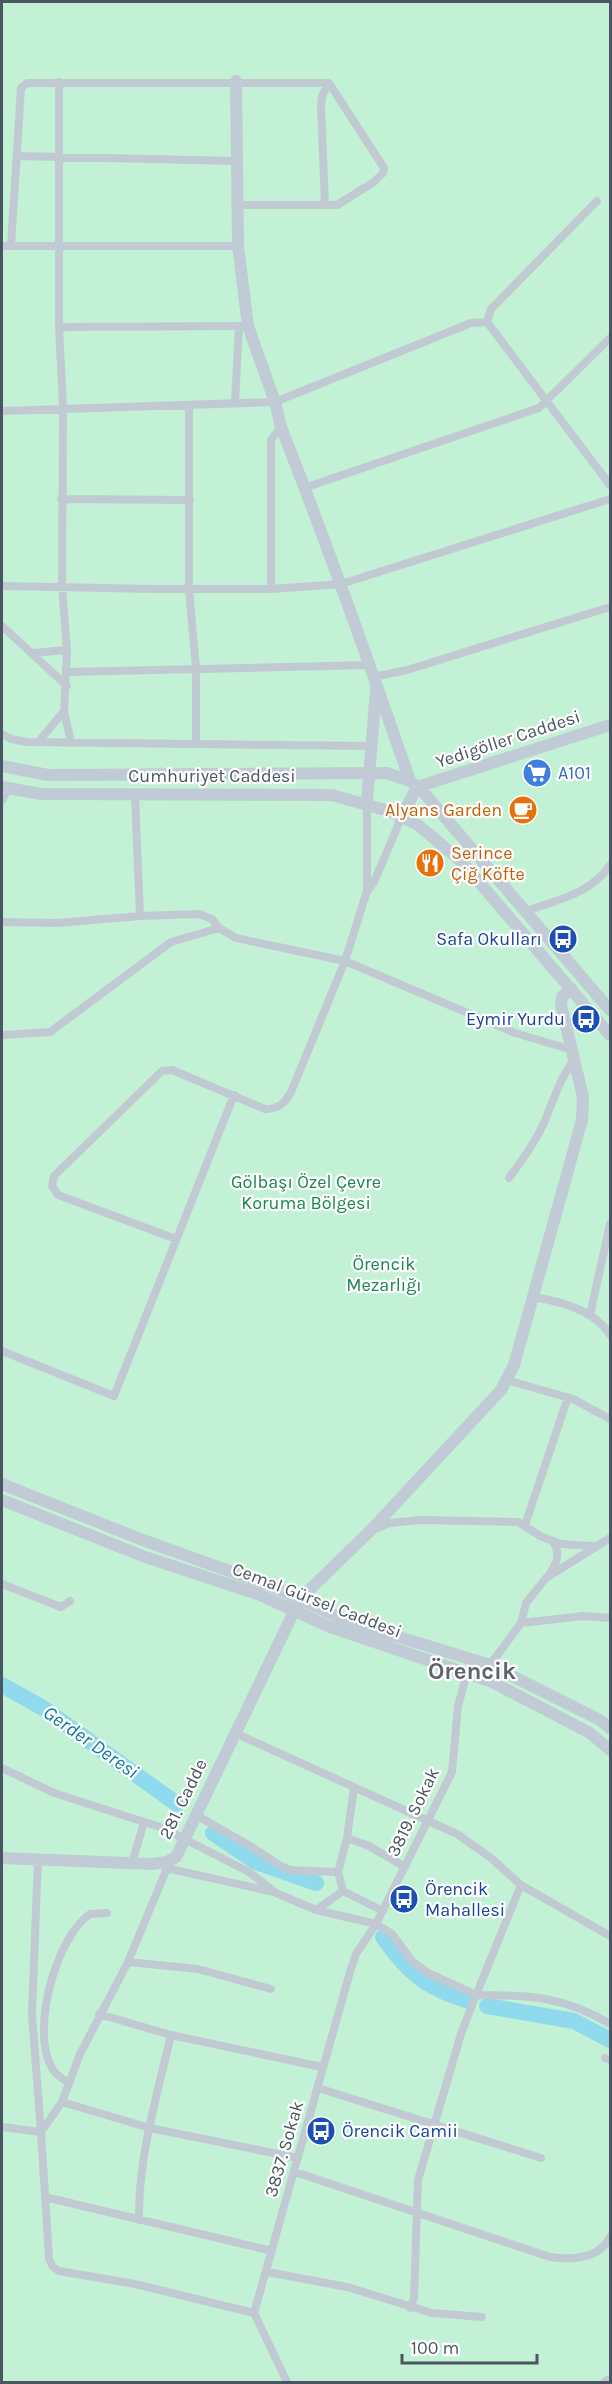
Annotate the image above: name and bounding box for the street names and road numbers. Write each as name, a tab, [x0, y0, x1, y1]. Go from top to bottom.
street label: Yedigöller Caddesi	[433, 705, 583, 773]
street label: Cumhuriyet Caddesi	[128, 765, 296, 787]
street label: Cemal Gürsel Caddesi	[229, 1558, 405, 1642]
street label: 281. Cadde	[154, 1755, 212, 1843]
street label: 3819. Sokak	[382, 1764, 444, 1860]
street label: 3837. Sokak	[260, 2098, 308, 2200]

